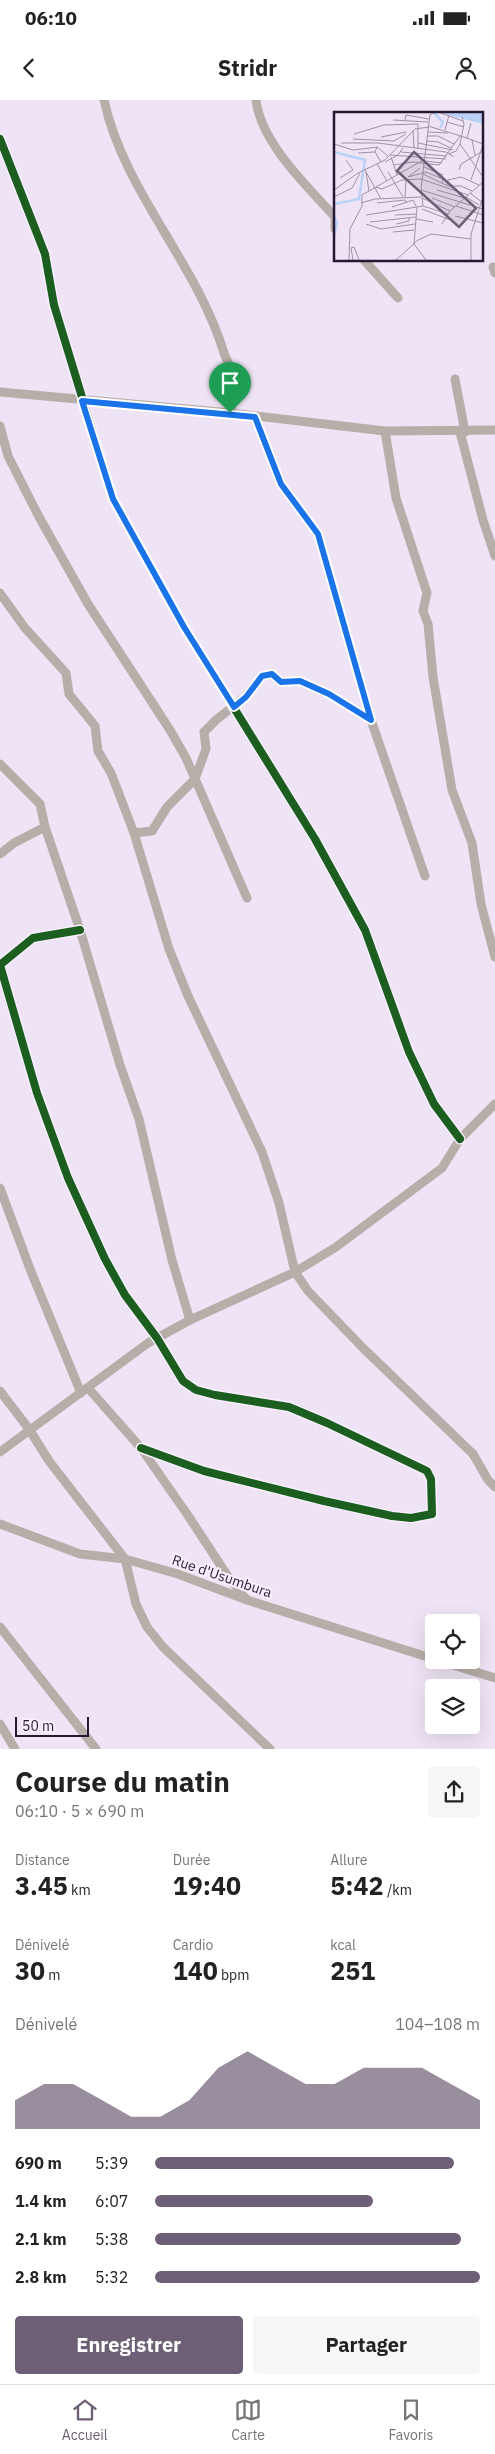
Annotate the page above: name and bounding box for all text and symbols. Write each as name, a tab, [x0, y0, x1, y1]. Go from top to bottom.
text: 06:10	[25, 6, 77, 30]
text: Stridr	[218, 53, 277, 82]
icon: back	[15, 54, 43, 82]
icon: person	[452, 54, 480, 82]
inset map	[334, 112, 482, 261]
pin	[209, 362, 251, 413]
icon: arrive	[216, 369, 244, 397]
street label: Rue d'Usumbura	[170, 1550, 275, 1602]
map controls	[425, 1614, 480, 1734]
button: locate	[425, 1614, 480, 1669]
button: layers	[425, 1679, 480, 1734]
scale bar	[15, 1714, 89, 1737]
text: 50 m	[22, 1717, 54, 1735]
text: Course du matin	[15, 1763, 230, 1800]
button: share	[428, 1766, 480, 1818]
text: 06:10 · 5 × 690 m	[15, 1801, 144, 1821]
text: Distance	[15, 1851, 70, 1869]
text: Durée	[173, 1851, 210, 1869]
text: Allure	[330, 1851, 368, 1869]
text: 3.45	[15, 1869, 68, 1902]
text: 19:40	[173, 1869, 241, 1902]
text: 5:42	[330, 1869, 384, 1902]
text: km	[68, 1881, 91, 1899]
text: /km	[384, 1881, 412, 1899]
text: Dénivelé	[15, 1936, 70, 1954]
text: Cardio	[173, 1936, 213, 1954]
text: kcal	[330, 1936, 356, 1954]
text: 30	[15, 1954, 45, 1987]
text: 140	[173, 1954, 218, 1987]
text: 251	[330, 1954, 375, 1987]
text: m	[45, 1966, 61, 1984]
text: bpm	[218, 1966, 249, 1984]
text: Dénivelé	[15, 2014, 77, 2034]
text: 104–108 m	[395, 2014, 480, 2034]
text: 690 m	[15, 2153, 62, 2173]
text: 5:39	[95, 2153, 128, 2173]
text: 1.4 km	[15, 2191, 66, 2211]
text: 6:07	[95, 2191, 128, 2211]
text: 2.1 km	[15, 2229, 66, 2249]
text: 5:38	[95, 2229, 128, 2249]
text: 2.8 km	[15, 2267, 66, 2287]
text: 5:32	[95, 2267, 128, 2287]
button: Enregistrer	[15, 2316, 243, 2374]
button: Partager	[253, 2316, 480, 2374]
tab: Accueil	[62, 2396, 108, 2444]
tab: Carte	[231, 2396, 265, 2444]
tab: Favoris	[389, 2396, 433, 2444]

